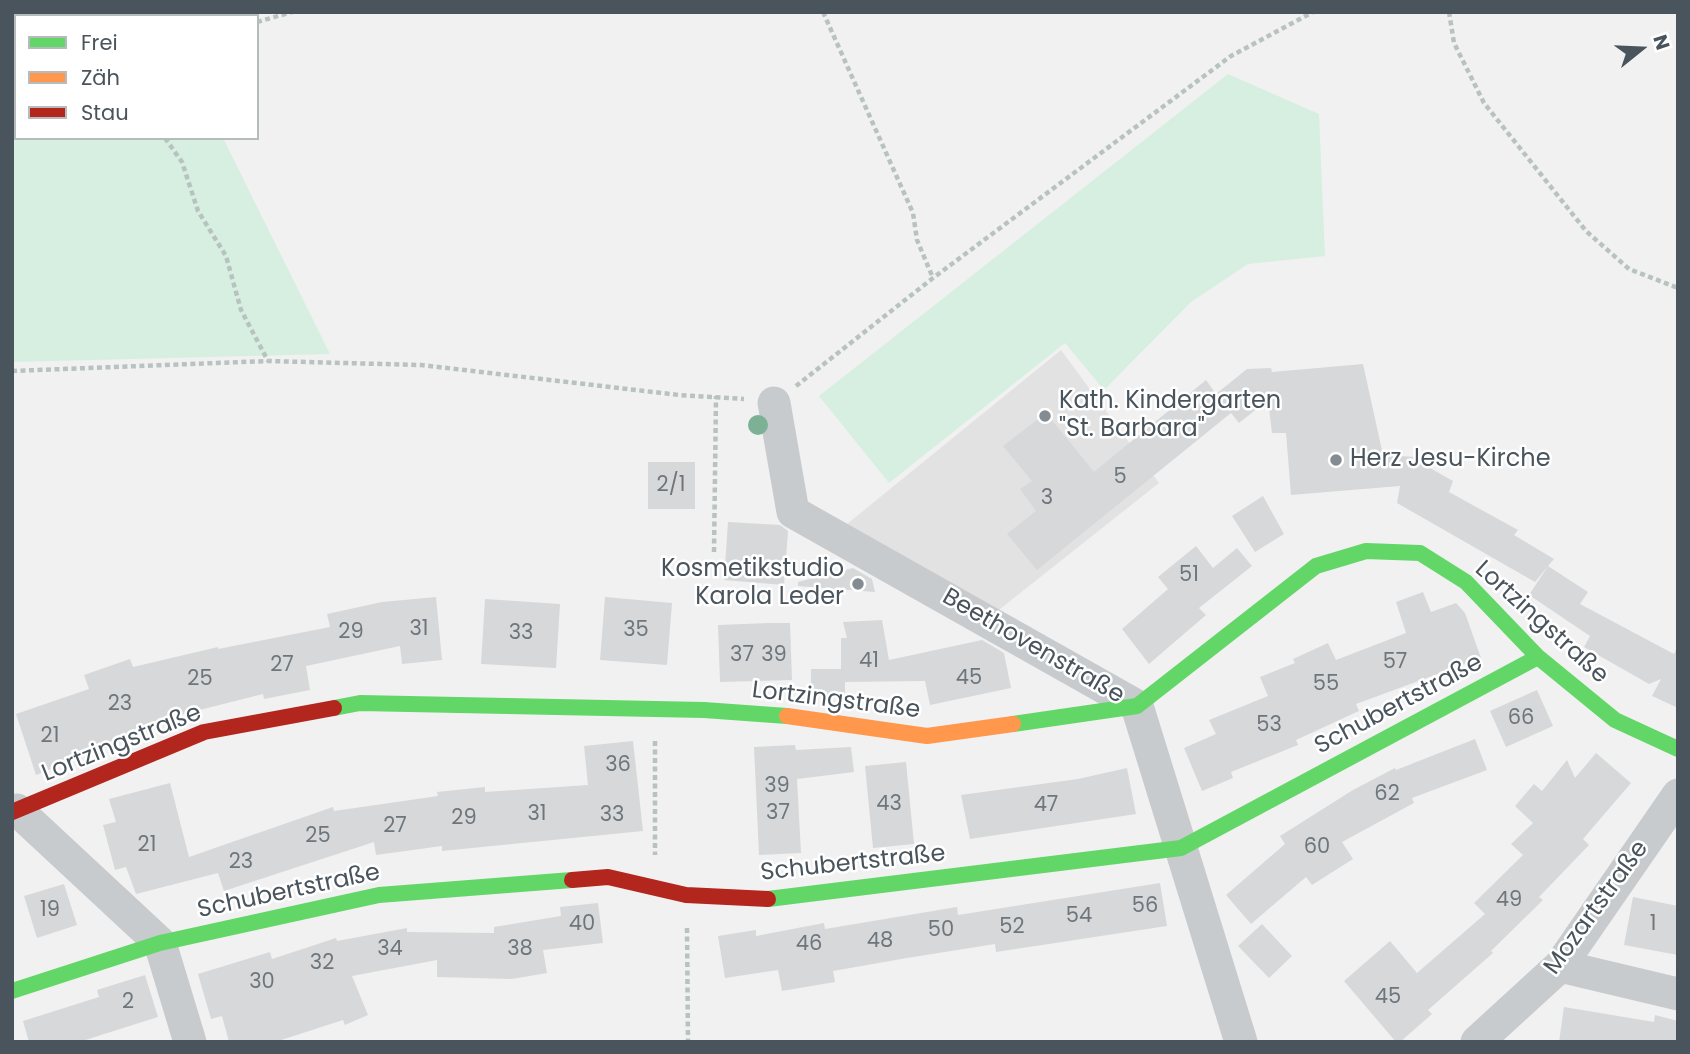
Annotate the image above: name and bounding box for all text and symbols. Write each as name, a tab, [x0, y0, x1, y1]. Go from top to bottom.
legend	[14, 14, 259, 140]
north arrow	[1606, 14, 1676, 84]
text: Frei	[81, 28, 118, 57]
text: N	[1646, 31, 1676, 53]
text: Zäh	[81, 63, 120, 92]
text: Stau	[81, 98, 129, 127]
place label: Kath. Kindergarten "St. Barbara"	[1059, 388, 1281, 444]
marker: Kath. Kindergarten "St. Barbara"	[1037, 408, 1053, 424]
place label: Herz Jesu-Kirche	[1350, 446, 1551, 474]
marker: Herz Jesu-Kirche	[1328, 452, 1344, 468]
house number: 5	[1113, 465, 1127, 491]
house number: 2/1	[657, 473, 685, 499]
house number: 3	[1041, 486, 1053, 512]
place label: Kosmetikstudio Karola Leder	[661, 556, 844, 612]
street label: Lortzingstraße	[1468, 556, 1614, 690]
house number: 51	[1179, 563, 1199, 589]
marker: Kosmetikstudio Karola Leder	[850, 576, 866, 592]
street label: Beethovenstraße	[937, 583, 1129, 711]
house number: 31	[409, 617, 429, 643]
house number: 35	[623, 618, 649, 644]
house number: 29	[338, 620, 364, 646]
house number: 33	[509, 621, 533, 647]
house number: 37	[730, 643, 754, 669]
house number: 39	[761, 643, 787, 669]
house number: 41	[859, 649, 879, 675]
street label: Schubertstraße	[1310, 649, 1488, 761]
house number: 57	[1383, 650, 1407, 676]
house number: 27	[270, 653, 294, 679]
house number: 45	[956, 666, 982, 692]
house number: 25	[187, 667, 213, 693]
house number: 55	[1313, 672, 1339, 698]
street label: Lortzingstraße	[750, 676, 922, 726]
house number: 23	[108, 692, 132, 718]
street label: Lortzingstraße	[38, 699, 206, 789]
house number: 66	[1508, 706, 1534, 732]
house number: 53	[1256, 713, 1282, 739]
house number: 21	[41, 724, 59, 750]
house number: 36	[605, 753, 631, 779]
house number: 39	[764, 774, 790, 800]
house number: 62	[1374, 782, 1400, 808]
house number: 43	[876, 792, 902, 818]
house number: 47	[1034, 793, 1058, 819]
house number: 37	[766, 801, 790, 827]
house number: 31	[527, 802, 547, 828]
house number: 33	[600, 803, 624, 829]
house number: 29	[451, 806, 477, 832]
house number: 27	[383, 814, 407, 840]
house number: 25	[305, 824, 331, 850]
house number: 21	[138, 833, 156, 859]
house number: 60	[1304, 835, 1330, 861]
street label: Mozartstraße	[1539, 835, 1655, 981]
street label: Schubertstraße	[759, 840, 947, 888]
house number: 23	[229, 850, 253, 876]
street label: Schubertstraße	[195, 859, 383, 925]
house number: 49	[1496, 888, 1522, 914]
house number: 56	[1132, 894, 1158, 920]
house number: 19	[40, 898, 60, 924]
house number: 54	[1066, 904, 1092, 930]
house number: 40	[569, 912, 595, 938]
house number: 1	[1650, 912, 1656, 938]
house number: 52	[999, 915, 1025, 941]
house number: 50	[928, 918, 954, 944]
house number: 48	[867, 929, 893, 955]
house number: 46	[796, 932, 822, 958]
house number: 34	[377, 937, 403, 963]
house number: 38	[507, 937, 533, 963]
house number: 32	[310, 951, 334, 977]
house number: 30	[249, 970, 275, 996]
house number: 45	[1375, 985, 1401, 1011]
house number: 2	[122, 990, 134, 1016]

